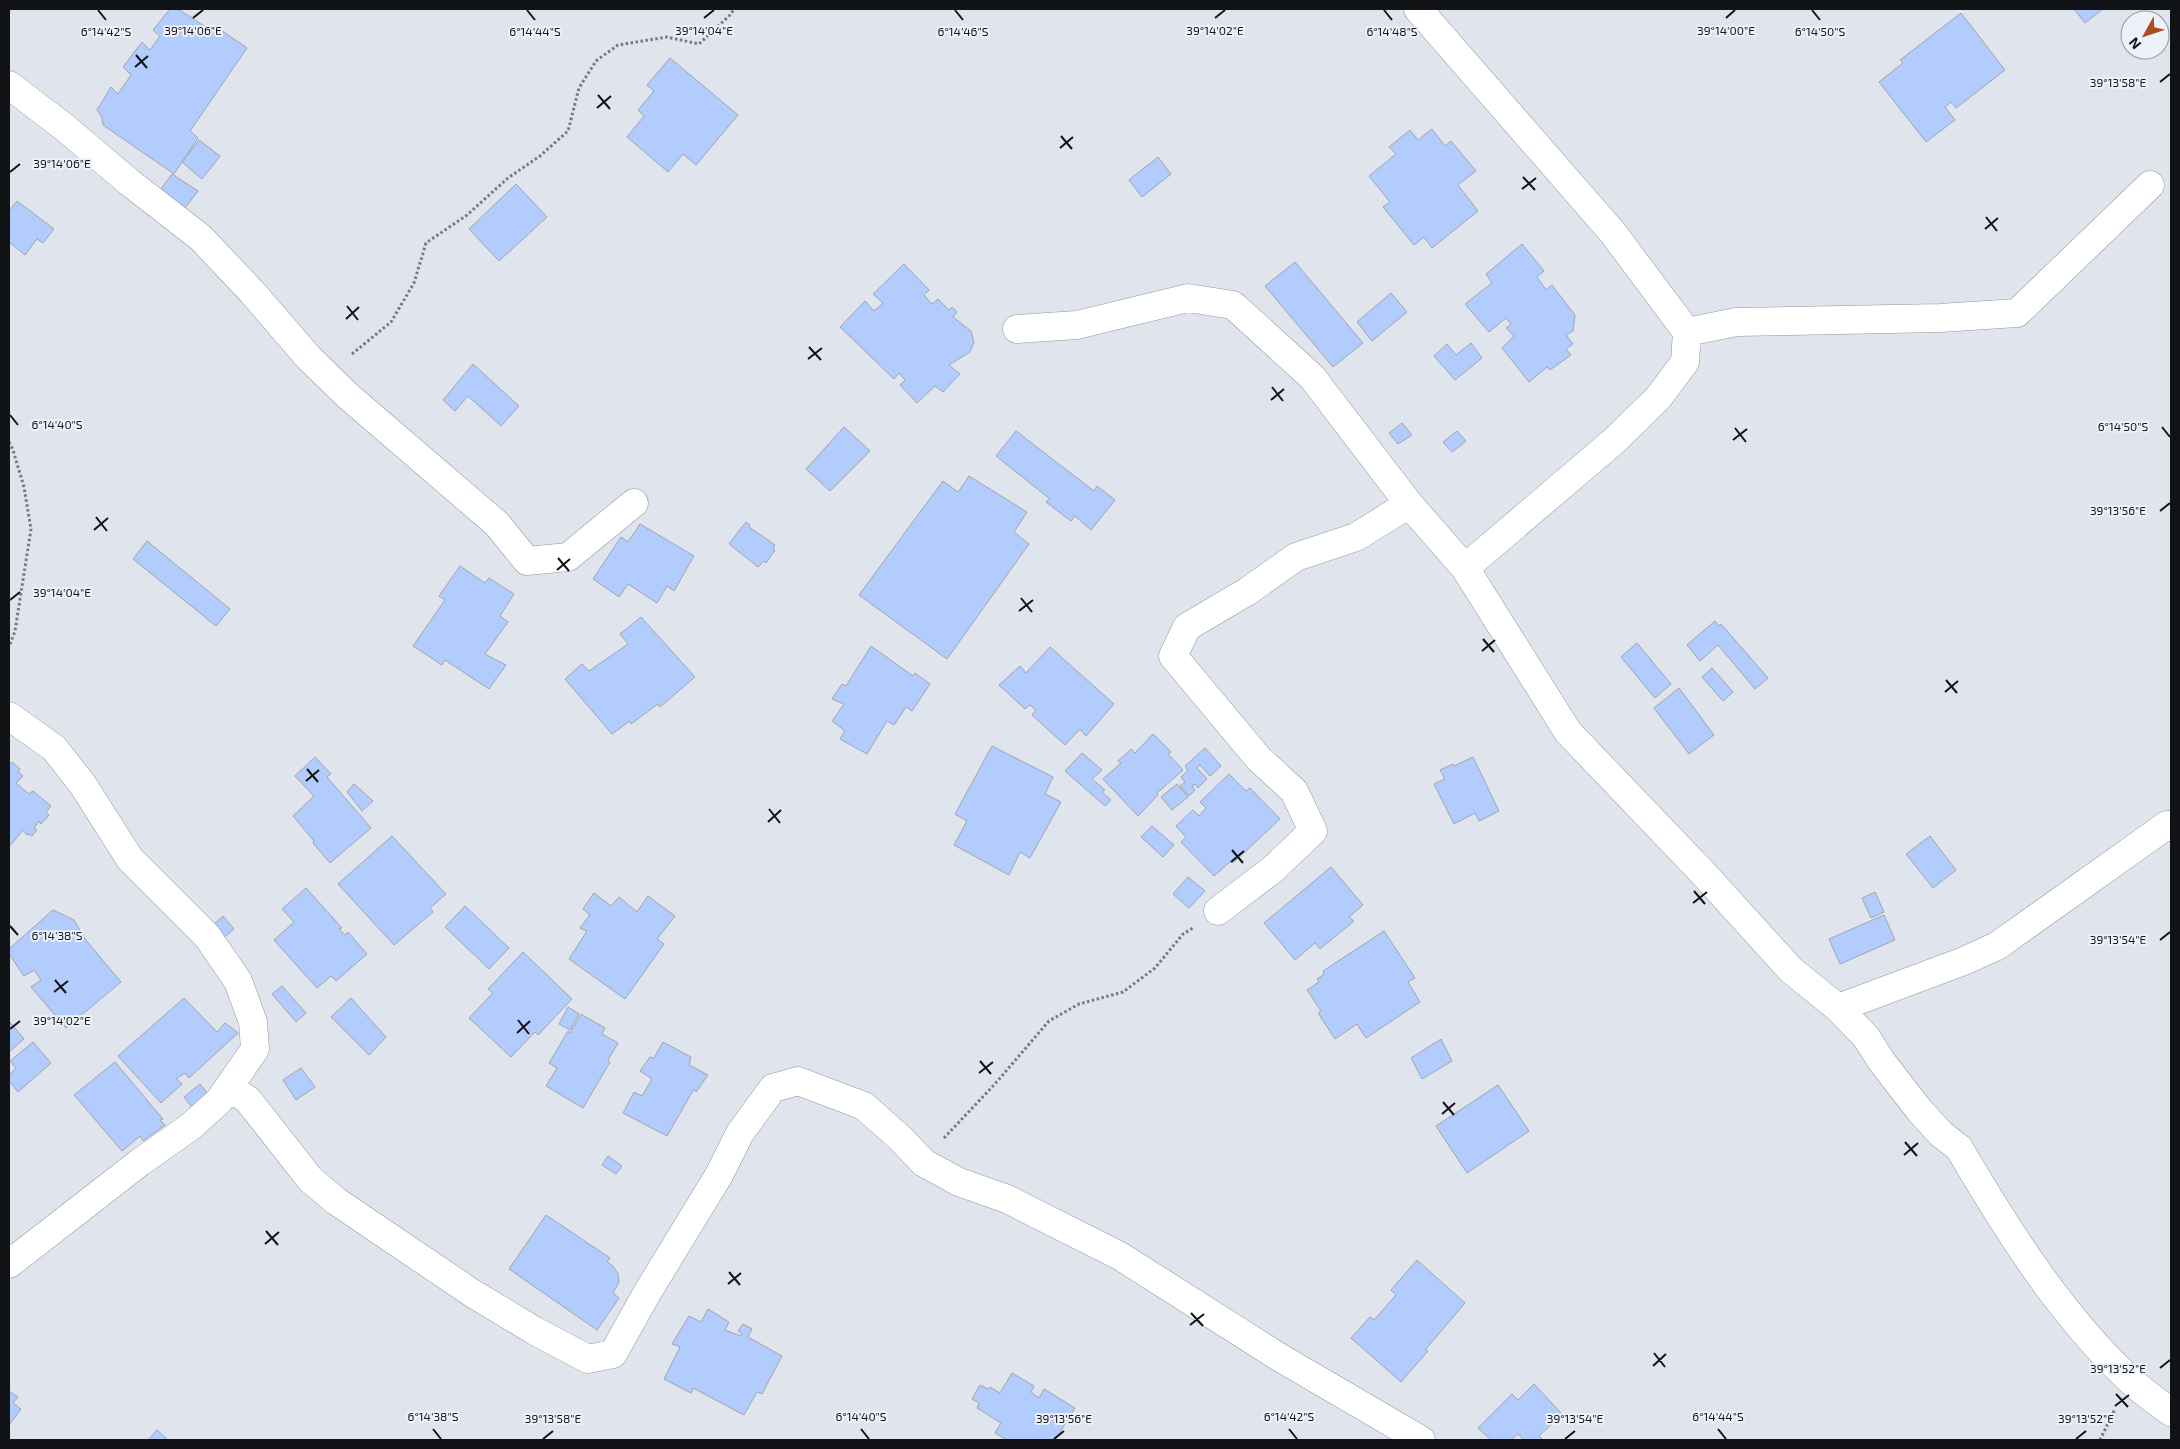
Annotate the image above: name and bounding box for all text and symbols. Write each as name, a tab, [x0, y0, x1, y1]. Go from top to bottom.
north arrow	[2120, 10, 2170, 60]
text: 39°14'06"E	[164, 23, 222, 37]
text: 39°14'04"E	[675, 23, 733, 37]
text: 39°14'02"E	[1186, 23, 1244, 37]
text: 39°14'00"E	[1697, 23, 1755, 37]
text: 6°14'42"S	[81, 24, 132, 38]
text: 6°14'44"S	[509, 24, 561, 38]
text: 6°14'46"S	[938, 24, 989, 38]
text: 6°14'48"S	[1366, 24, 1418, 38]
text: 6°14'50"S	[1795, 24, 1845, 38]
text: N	[2125, 34, 2144, 53]
text: 39°13'58"E	[2090, 75, 2147, 89]
text: 39°14'06"E	[33, 156, 91, 170]
text: 6°14'40"S	[31, 417, 83, 431]
text: 6°14'50"S	[2098, 419, 2148, 433]
text: 39°13'56"E	[2090, 503, 2146, 517]
text: 39°14'04"E	[33, 585, 91, 599]
text: 6°14'38"S	[32, 928, 83, 942]
text: 39°13'54"E	[2090, 932, 2147, 946]
text: 39°14'02"E	[33, 1013, 91, 1027]
text: 39°13'52"E	[2090, 1361, 2146, 1375]
text: 6°14'38"S	[408, 1409, 459, 1423]
text: 6°14'40"S	[835, 1409, 887, 1423]
text: 6°14'42"S	[1264, 1409, 1315, 1423]
text: 6°14'44"S	[1692, 1409, 1744, 1423]
text: 39°13'58"E	[525, 1411, 582, 1425]
text: 39°13'56"E	[1036, 1411, 1092, 1425]
text: 39°13'54"E	[1547, 1411, 1604, 1425]
text: 39°13'52"E	[2058, 1411, 2114, 1425]

